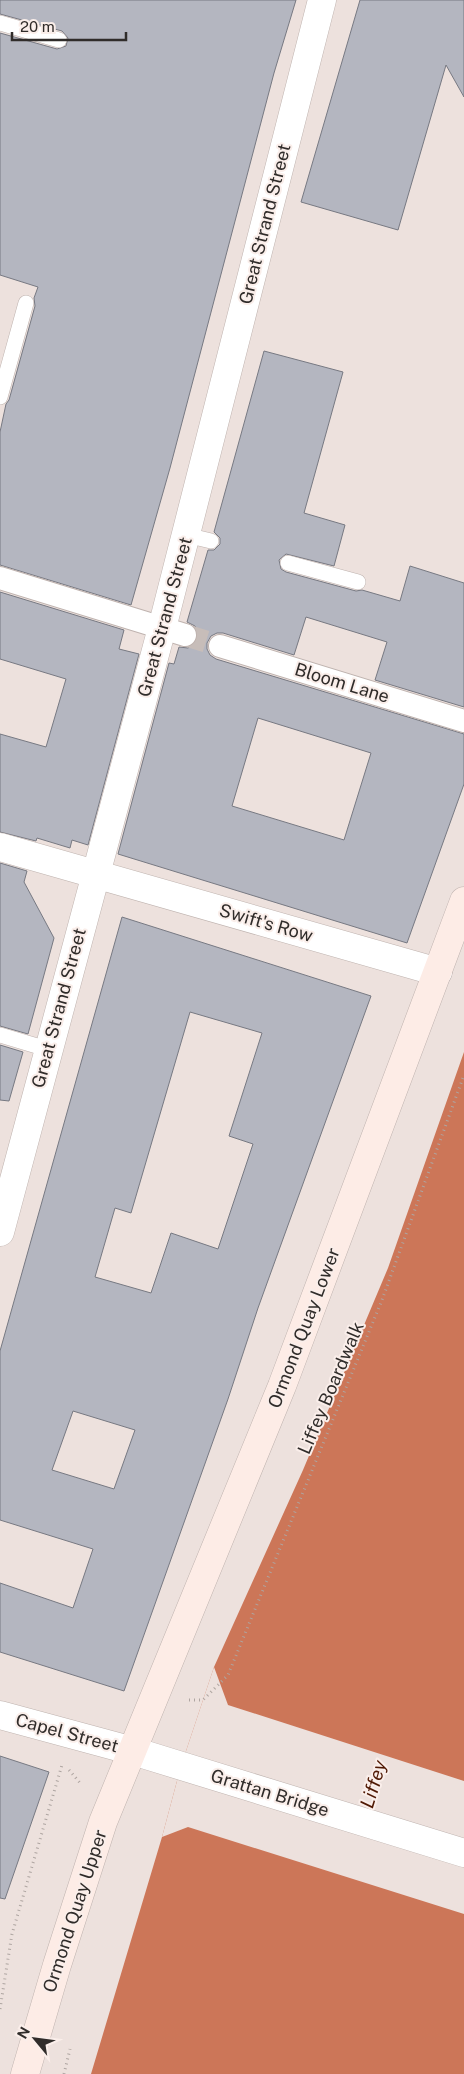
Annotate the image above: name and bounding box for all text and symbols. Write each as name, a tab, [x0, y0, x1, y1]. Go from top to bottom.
scale bar	[12, 10, 126, 42]
text: 20 m	[20, 18, 55, 35]
street label: Great Strand Street	[234, 142, 295, 306]
street label: Great Strand Street	[133, 535, 196, 699]
street label: Bloom Lane	[292, 658, 392, 707]
street label: Swift's Row	[217, 899, 315, 946]
street label: Great Strand Street	[27, 926, 90, 1090]
street label: Ormond Quay Lower	[263, 1245, 344, 1411]
street label: Liffey Boardwalk	[293, 1319, 368, 1457]
street label: Capel Street	[13, 1709, 121, 1756]
water label: Liffey	[355, 1757, 391, 1811]
street label: Grattan Bridge	[208, 1765, 332, 1820]
street label: Ormond Quay Upper	[38, 1827, 111, 1995]
north arrow	[10, 2014, 60, 2064]
text: N	[14, 2024, 33, 2041]

